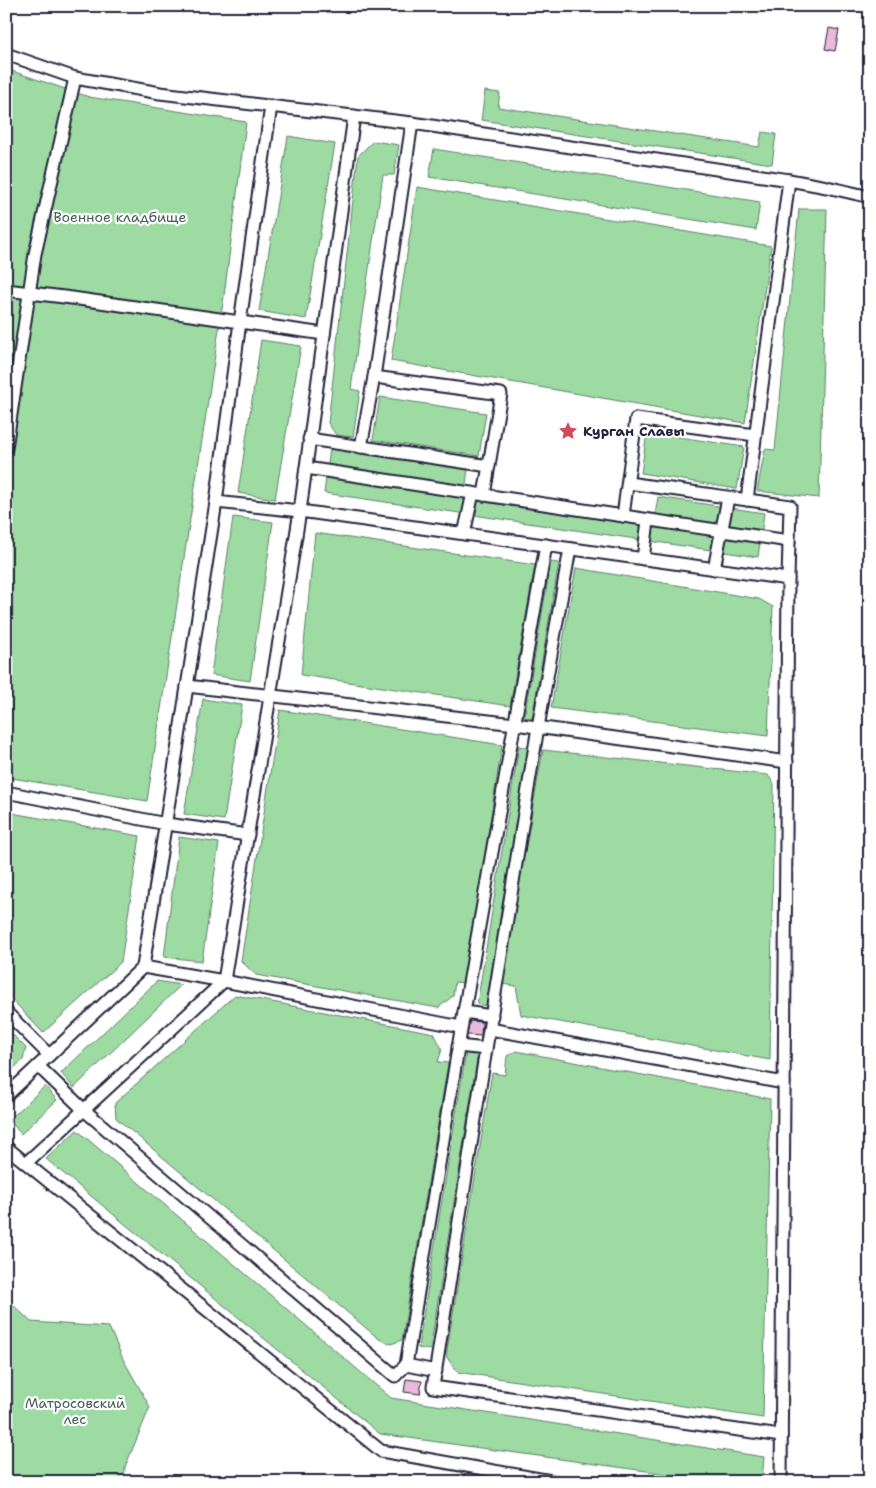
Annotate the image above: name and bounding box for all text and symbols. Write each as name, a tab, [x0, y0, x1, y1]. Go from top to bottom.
park label: Военное кладбище	[53, 208, 187, 226]
place icon: Курган Славы	[557, 420, 579, 442]
place label: Курган Славы	[583, 422, 685, 440]
park label: Матросовский лес	[25, 1394, 125, 1428]

